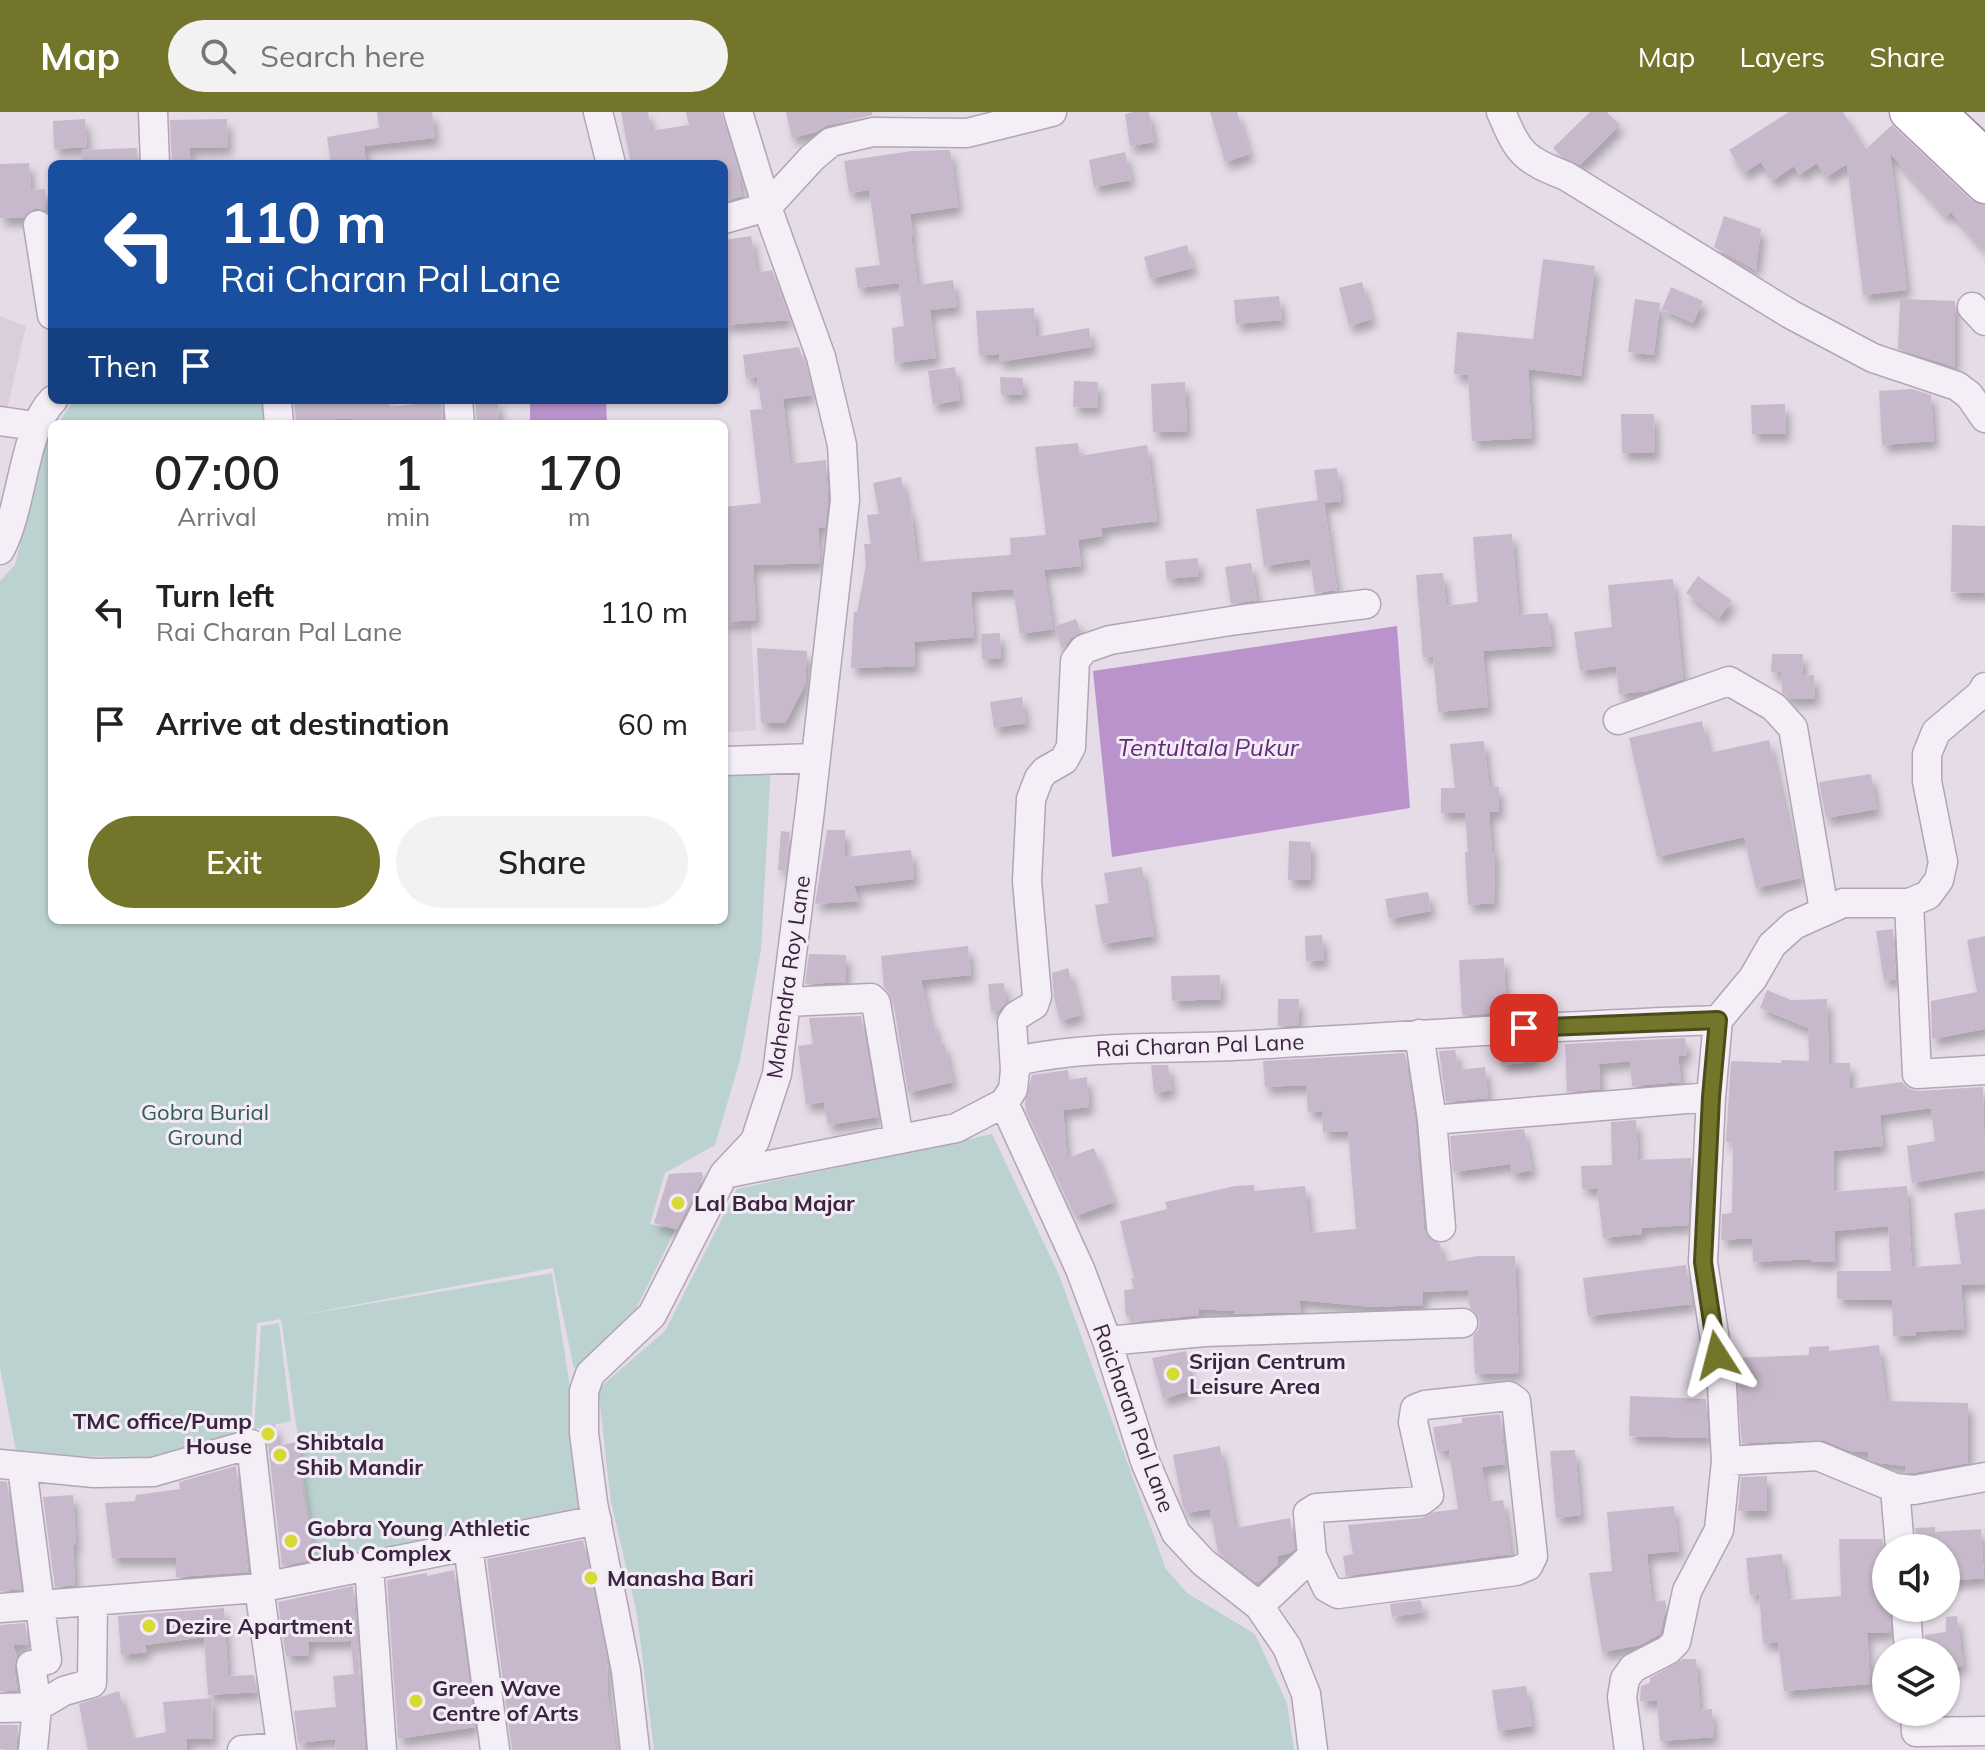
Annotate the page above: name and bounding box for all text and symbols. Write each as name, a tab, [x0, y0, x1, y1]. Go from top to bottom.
search box	[168, 20, 728, 92]
text: Map	[40, 32, 120, 80]
icon: search	[196, 34, 240, 78]
text: Search here	[260, 37, 425, 75]
text: Map	[1638, 39, 1695, 74]
text: Layers	[1739, 39, 1825, 74]
text: Share	[1869, 39, 1945, 74]
text: 110 m	[220, 187, 387, 257]
icon: left	[88, 192, 192, 296]
text: Rai Charan Pal Lane	[220, 256, 561, 301]
icon: arrive	[174, 344, 218, 388]
text: Then	[88, 347, 158, 385]
text: 07:00	[154, 442, 280, 502]
text: 1	[394, 442, 422, 502]
text: 170	[536, 442, 622, 502]
text: Arrival	[177, 500, 257, 533]
text: min	[386, 500, 430, 533]
text: m	[568, 500, 591, 533]
text: Turn left	[156, 577, 274, 615]
icon: left	[88, 590, 132, 634]
text: 110 m	[600, 593, 688, 631]
text: Rai Charan Pal Lane	[156, 615, 402, 648]
icon: arrive	[88, 702, 132, 746]
text: Arrive at destination	[156, 705, 450, 743]
text: 60 m	[618, 705, 688, 743]
water label: Tentultala Pukur	[1117, 732, 1300, 762]
button: Exit	[88, 816, 380, 908]
button: Share	[396, 816, 688, 908]
street label: Mahendra Roy Lane	[760, 874, 816, 1080]
pin	[1490, 994, 1558, 1062]
icon: arrive	[1502, 1006, 1546, 1050]
street label: Rai Charan Pal Lane	[1095, 1027, 1305, 1063]
park label: Gobra Burial Ground	[141, 1098, 269, 1151]
place label: Lal Baba Majar	[694, 1189, 855, 1217]
marker: Lal Baba Majar	[669, 1194, 687, 1212]
position arrow	[1675, 1313, 1759, 1397]
street label: Raicharan Pal Lane	[1087, 1320, 1181, 1516]
place label: Srijan Centrum Leisure Area	[1189, 1347, 1346, 1400]
marker: Srijan Centrum Leisure Area	[1164, 1365, 1182, 1383]
place label: TMC office/Pump House	[73, 1407, 252, 1460]
marker: TMC office/Pump House	[259, 1425, 277, 1443]
place label: Shibtala Shib Mandir	[296, 1428, 423, 1481]
marker: Shibtala Shib Mandir	[271, 1446, 289, 1464]
place label: Gobra Young Athletic Club Complex	[307, 1514, 530, 1567]
marker: Gobra Young Athletic Club Complex	[282, 1532, 300, 1550]
map controls	[1872, 1534, 1960, 1726]
button: sound	[1872, 1534, 1960, 1622]
place label: Manasha Bari	[607, 1564, 754, 1592]
marker: Manasha Bari	[582, 1569, 600, 1587]
place label: Dezire Apartment	[165, 1612, 352, 1640]
marker: Dezire Apartment	[140, 1617, 158, 1635]
button: layers	[1872, 1638, 1960, 1726]
place label: Green Wave Centre of Arts	[432, 1674, 579, 1727]
marker: Green Wave Centre of Arts	[407, 1692, 425, 1710]

